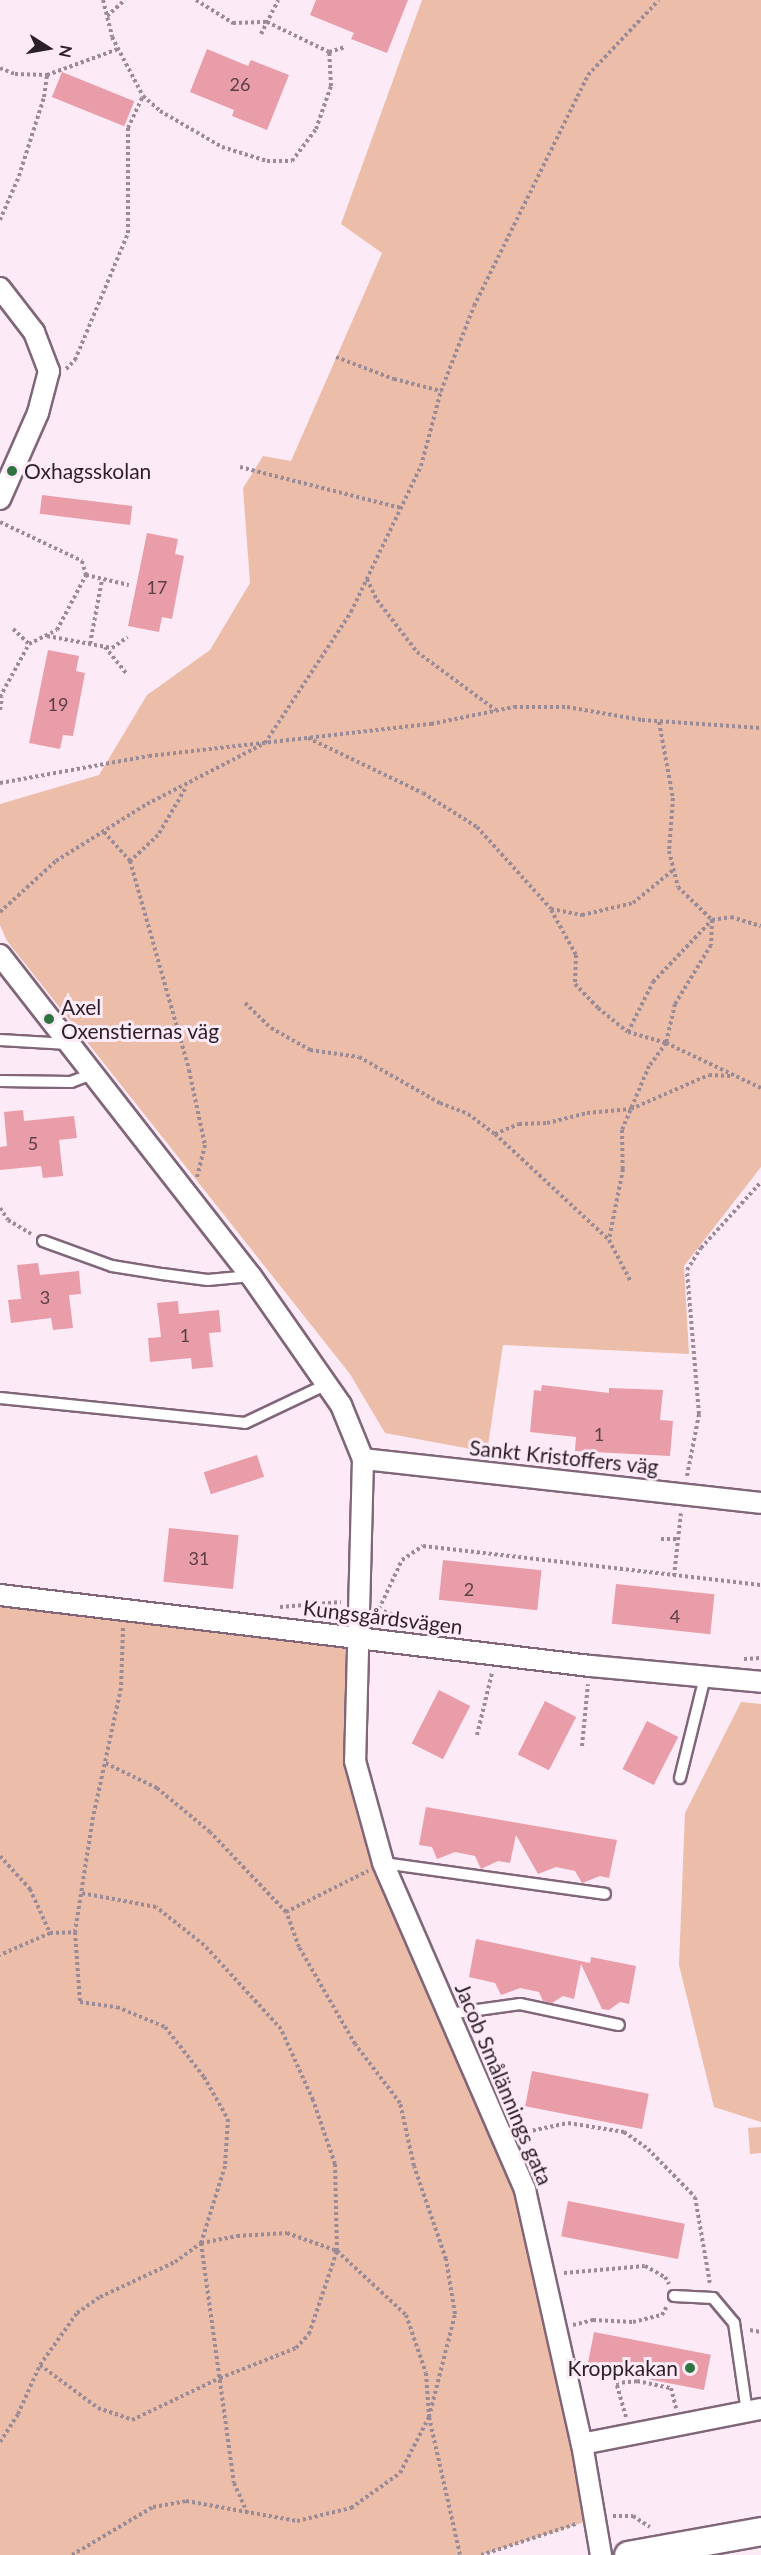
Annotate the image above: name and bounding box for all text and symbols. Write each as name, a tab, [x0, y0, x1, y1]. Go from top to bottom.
north arrow	[18, 18, 78, 78]
text: N	[56, 44, 77, 59]
house number: 26	[230, 73, 250, 95]
place label: Oxhagsskolan	[24, 458, 151, 484]
marker: Oxhagsskolan	[5, 464, 19, 478]
house number: 17	[147, 576, 167, 598]
house number: 19	[48, 693, 68, 715]
place label: Axel Oxenstiernas väg	[61, 994, 220, 1044]
marker: Axel Oxenstiernas väg	[42, 1012, 56, 1026]
house number: 5	[28, 1132, 38, 1154]
house number: 3	[40, 1286, 50, 1308]
house number: 1	[180, 1324, 190, 1346]
house number: 1	[594, 1423, 604, 1445]
street label: Sankt Kristoffers väg	[468, 1435, 660, 1479]
house number: 31	[189, 1547, 209, 1569]
house number: 2	[464, 1578, 474, 1600]
street label: Kungsgårdsvägen	[302, 1595, 464, 1639]
house number: 4	[670, 1605, 680, 1627]
street label: Jacob Smålännings gata	[450, 1979, 558, 2189]
place label: Kroppkakan	[567, 2355, 678, 2381]
marker: Kroppkakan	[683, 2361, 697, 2375]

